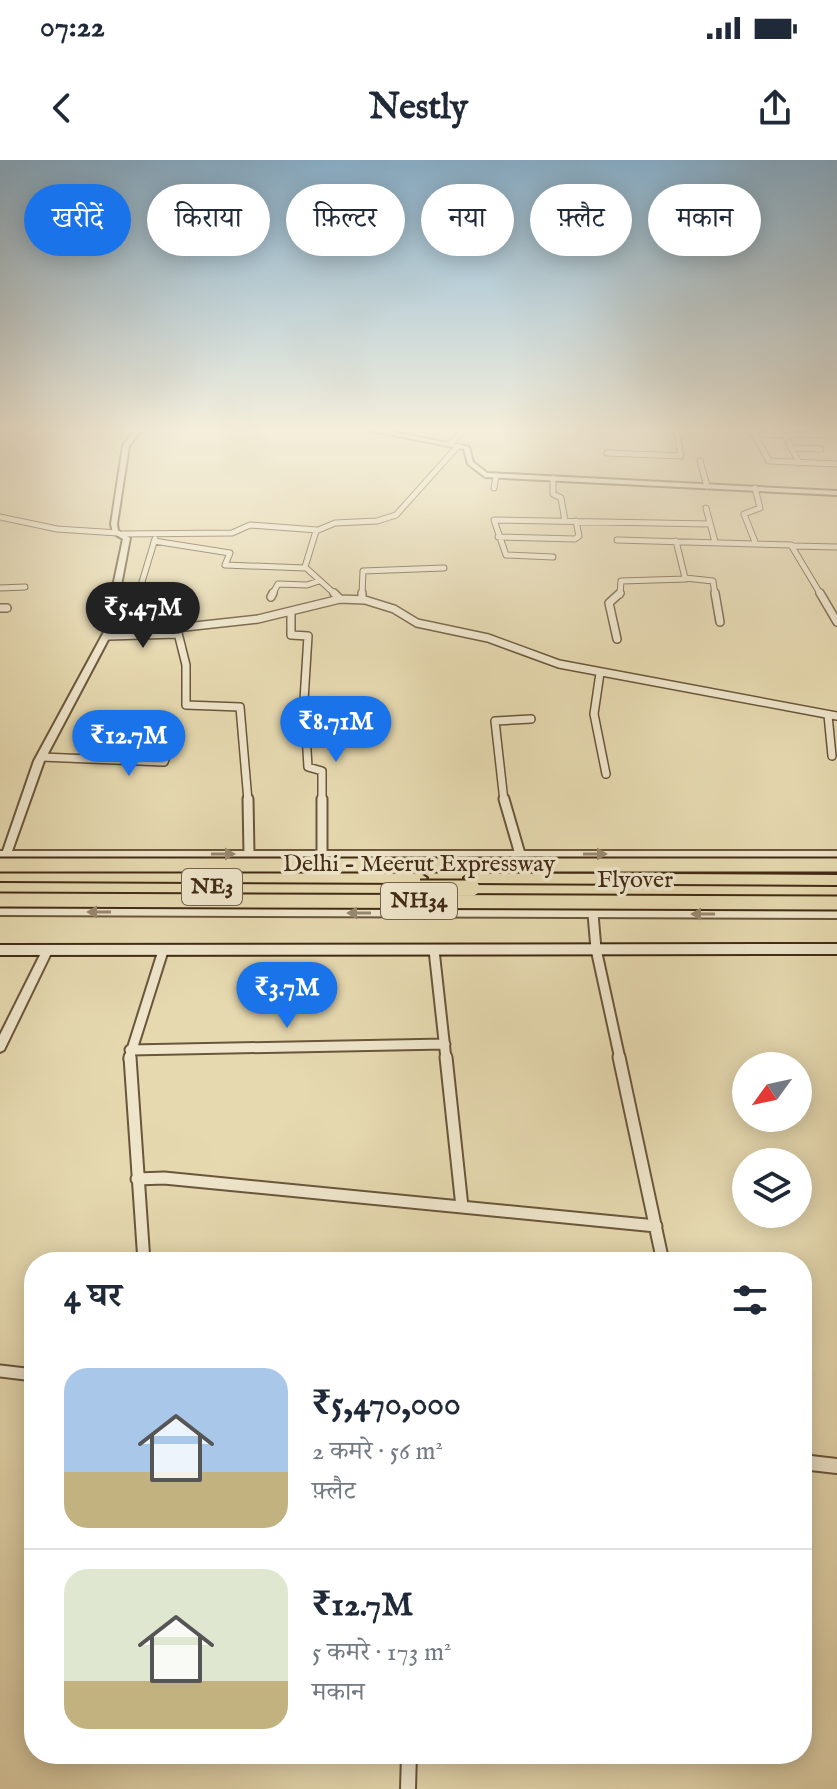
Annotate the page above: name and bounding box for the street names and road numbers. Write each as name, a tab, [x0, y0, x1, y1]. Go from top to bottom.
street label: Delhi - Meerut Expressway	[283, 849, 555, 880]
street label: Flyover	[597, 865, 673, 896]
road number: NE3	[182, 869, 242, 905]
road number: NH34	[381, 883, 457, 919]

